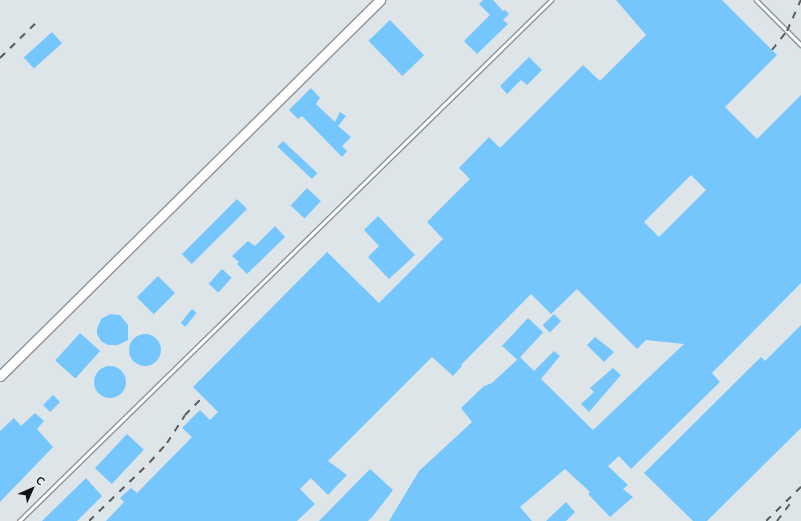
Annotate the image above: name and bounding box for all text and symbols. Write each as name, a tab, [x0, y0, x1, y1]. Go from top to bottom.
north arrow	[12, 469, 52, 509]
text: С	[33, 473, 48, 488]

